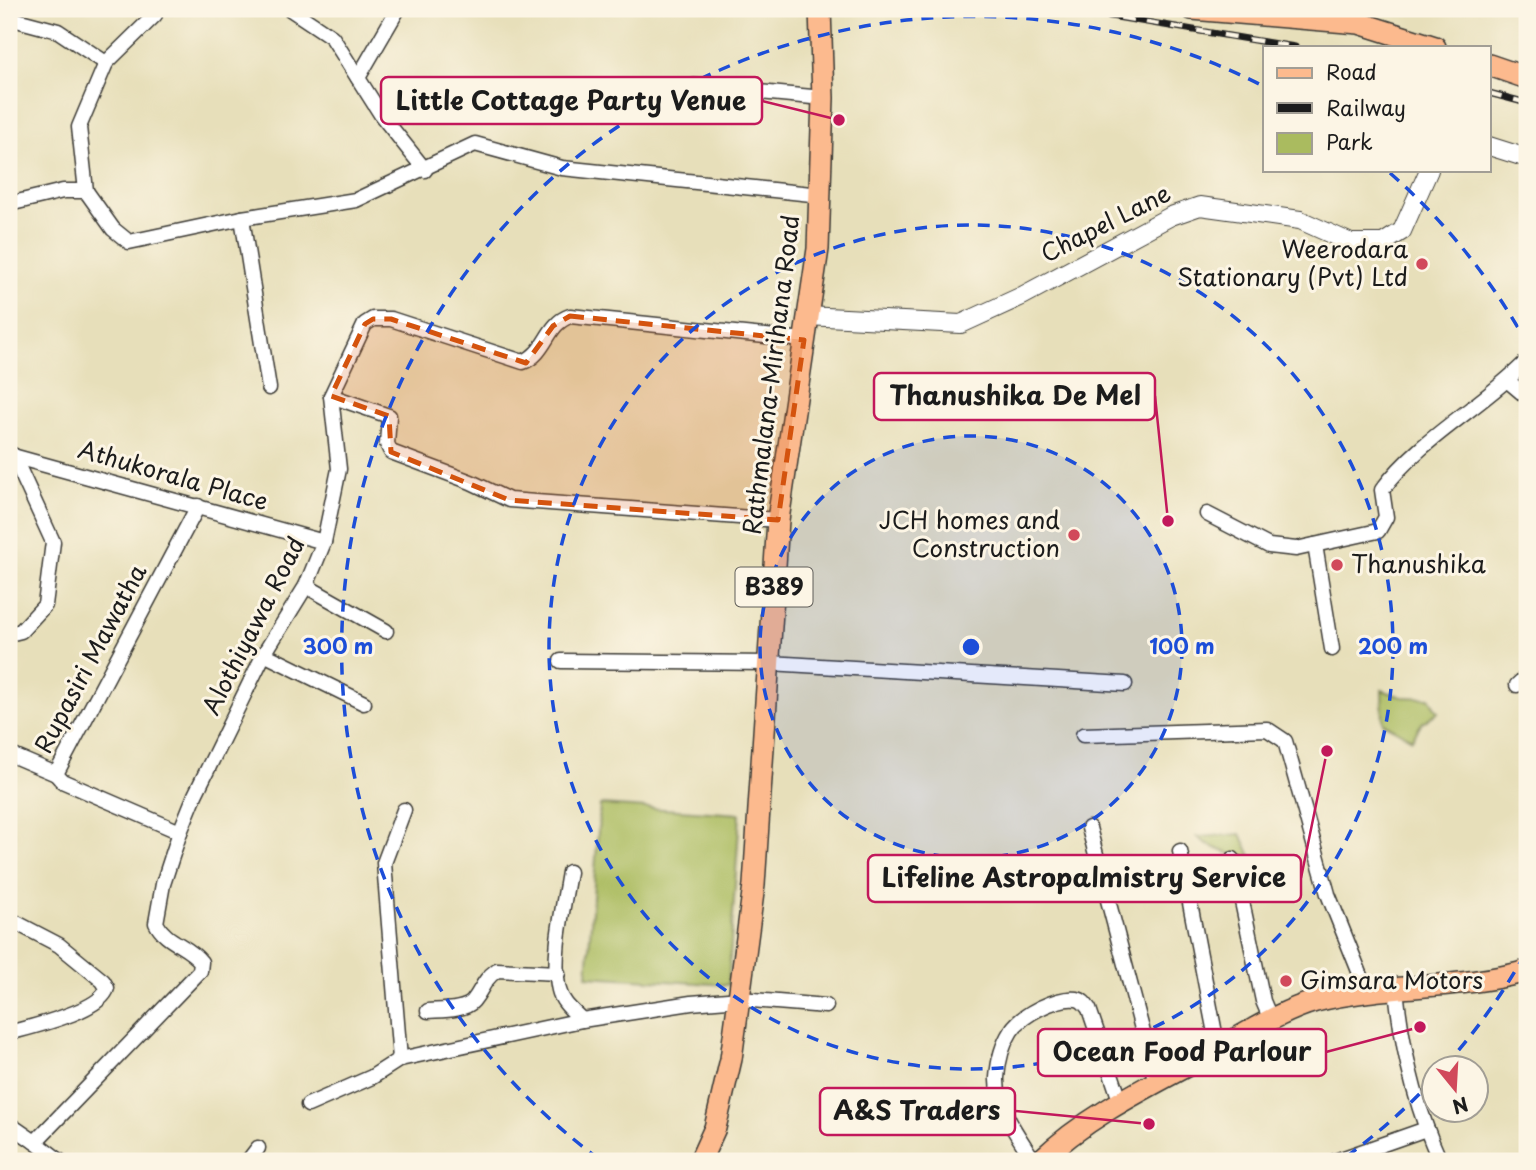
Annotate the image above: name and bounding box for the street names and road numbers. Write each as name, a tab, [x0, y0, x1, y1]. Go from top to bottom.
street label: Chapel Lane	[1034, 174, 1176, 270]
street label: Rathmalana-Mirihana Road	[733, 213, 807, 537]
street label: Athukorala Place	[74, 430, 273, 518]
street label: Alothiyawa Road	[192, 530, 313, 720]
street label: Rupasiri Mawatha	[24, 557, 154, 759]
road number: B389	[736, 568, 812, 607]

